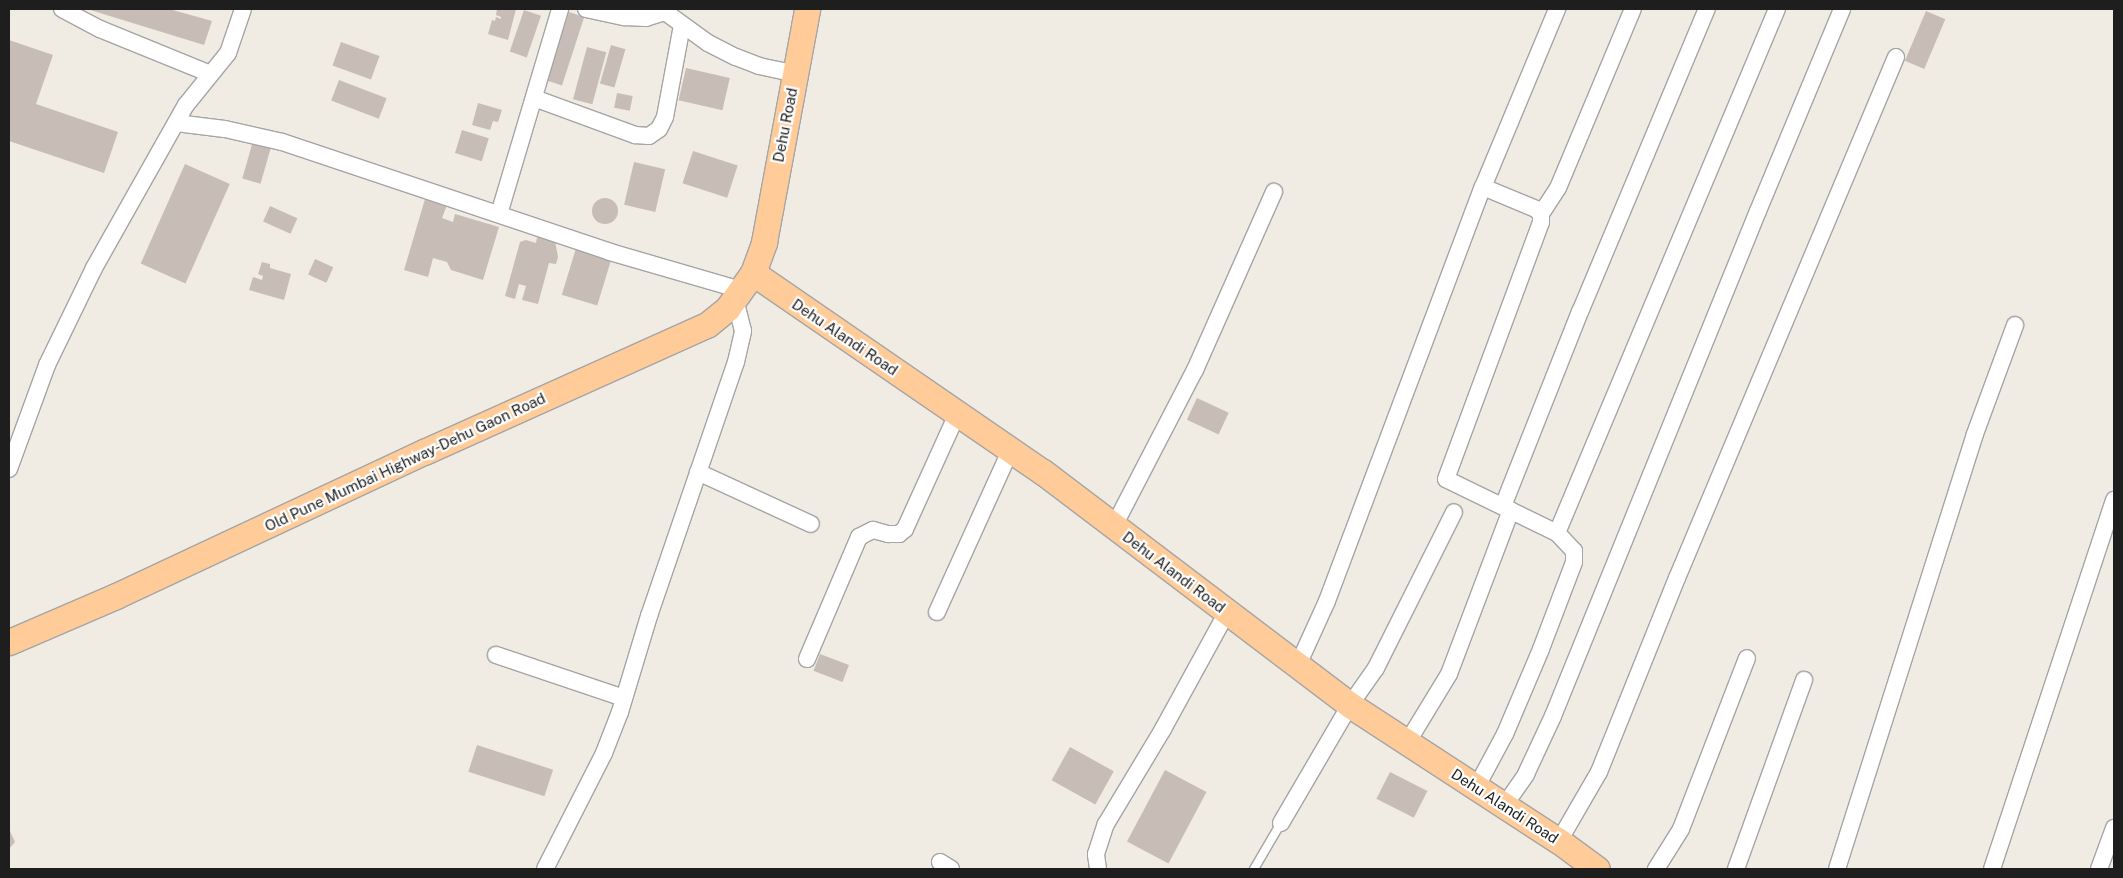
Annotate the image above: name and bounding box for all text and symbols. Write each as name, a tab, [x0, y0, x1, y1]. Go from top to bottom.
street label: Dehu Road	[769, 86, 801, 164]
street label: Dehu Alandi Road	[789, 295, 901, 379]
street label: Old Pune Mumbai Highway-Dehu Gaon Road	[262, 389, 548, 535]
street label: Dehu Alandi Road	[1119, 528, 1229, 616]
street label: Dehu Alandi Road	[1448, 765, 1562, 847]

